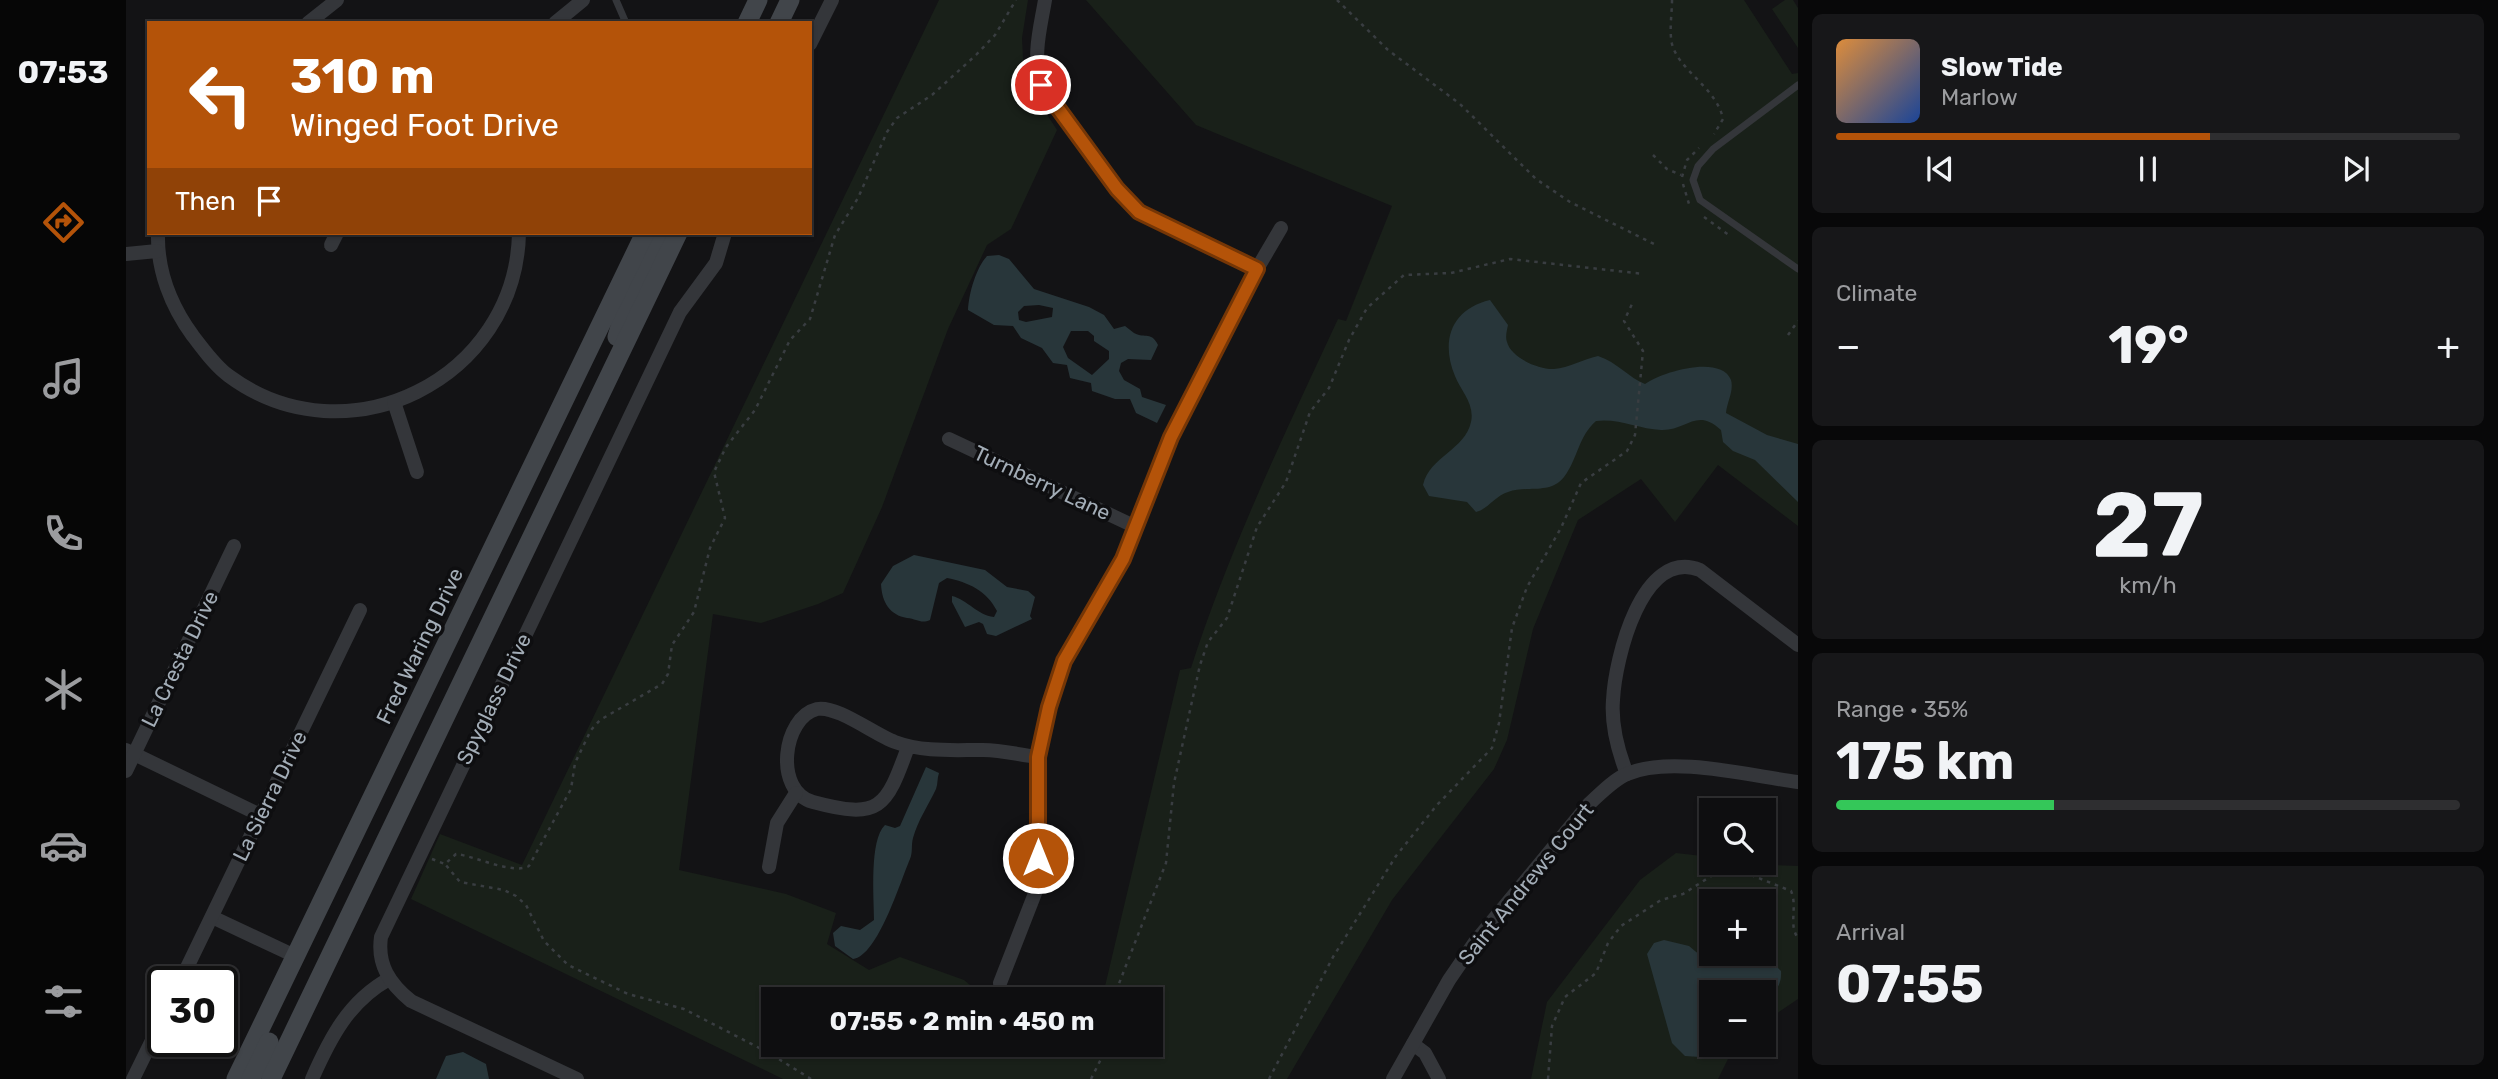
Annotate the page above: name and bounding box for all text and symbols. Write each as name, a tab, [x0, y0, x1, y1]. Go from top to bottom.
text: 310 m	[290, 47, 435, 105]
icon: left	[175, 49, 266, 140]
text: Slow Tide	[1941, 52, 2063, 83]
text: 07:53	[17, 53, 109, 91]
pin	[1011, 55, 1071, 115]
icon: arrive	[1022, 66, 1060, 104]
text: Marlow	[1941, 83, 2018, 111]
text: Winged Foot Drive	[290, 106, 559, 144]
icon: previous	[1921, 150, 1959, 188]
icon: pause	[2129, 150, 2167, 188]
icon: next	[2337, 150, 2375, 188]
icon: arrive	[250, 182, 288, 220]
text: Then	[175, 186, 236, 217]
icon: directions	[39, 198, 88, 247]
text: Climate	[1836, 279, 1917, 307]
text: 19°	[2108, 314, 2189, 376]
text: −	[1836, 323, 1861, 369]
text: +	[2436, 323, 2460, 369]
icon: music	[39, 354, 88, 403]
street label: Turnberry Lane	[970, 440, 1115, 525]
text: 27	[2092, 471, 2204, 579]
icon: phone	[39, 509, 88, 558]
street label: Fred Waring Drive	[371, 564, 468, 728]
text: km/h	[2119, 571, 2177, 599]
street label: La Cresta Drive	[136, 587, 223, 731]
street label: Spyglass Drive	[451, 629, 536, 768]
icon: climate	[39, 665, 88, 714]
text: Range · 35%	[1836, 695, 1968, 723]
street label: La Sierra Drive	[227, 727, 312, 865]
text: 175 km	[1836, 730, 2014, 792]
street label: Saint Andrews Court	[1453, 798, 1599, 970]
map controls	[1699, 798, 1776, 1057]
button: search	[1699, 798, 1776, 875]
icon: car	[39, 821, 88, 870]
position arrow	[1001, 821, 1075, 895]
button: +	[1699, 889, 1776, 966]
text: Arrival	[1836, 918, 1905, 946]
text: 07:55	[1836, 953, 1984, 1015]
speed limit sign: 30	[147, 966, 238, 1057]
icon: filters	[39, 977, 88, 1026]
button: −	[1699, 980, 1776, 1057]
text: 07:55 · 2 min · 450 m	[829, 1006, 1095, 1037]

